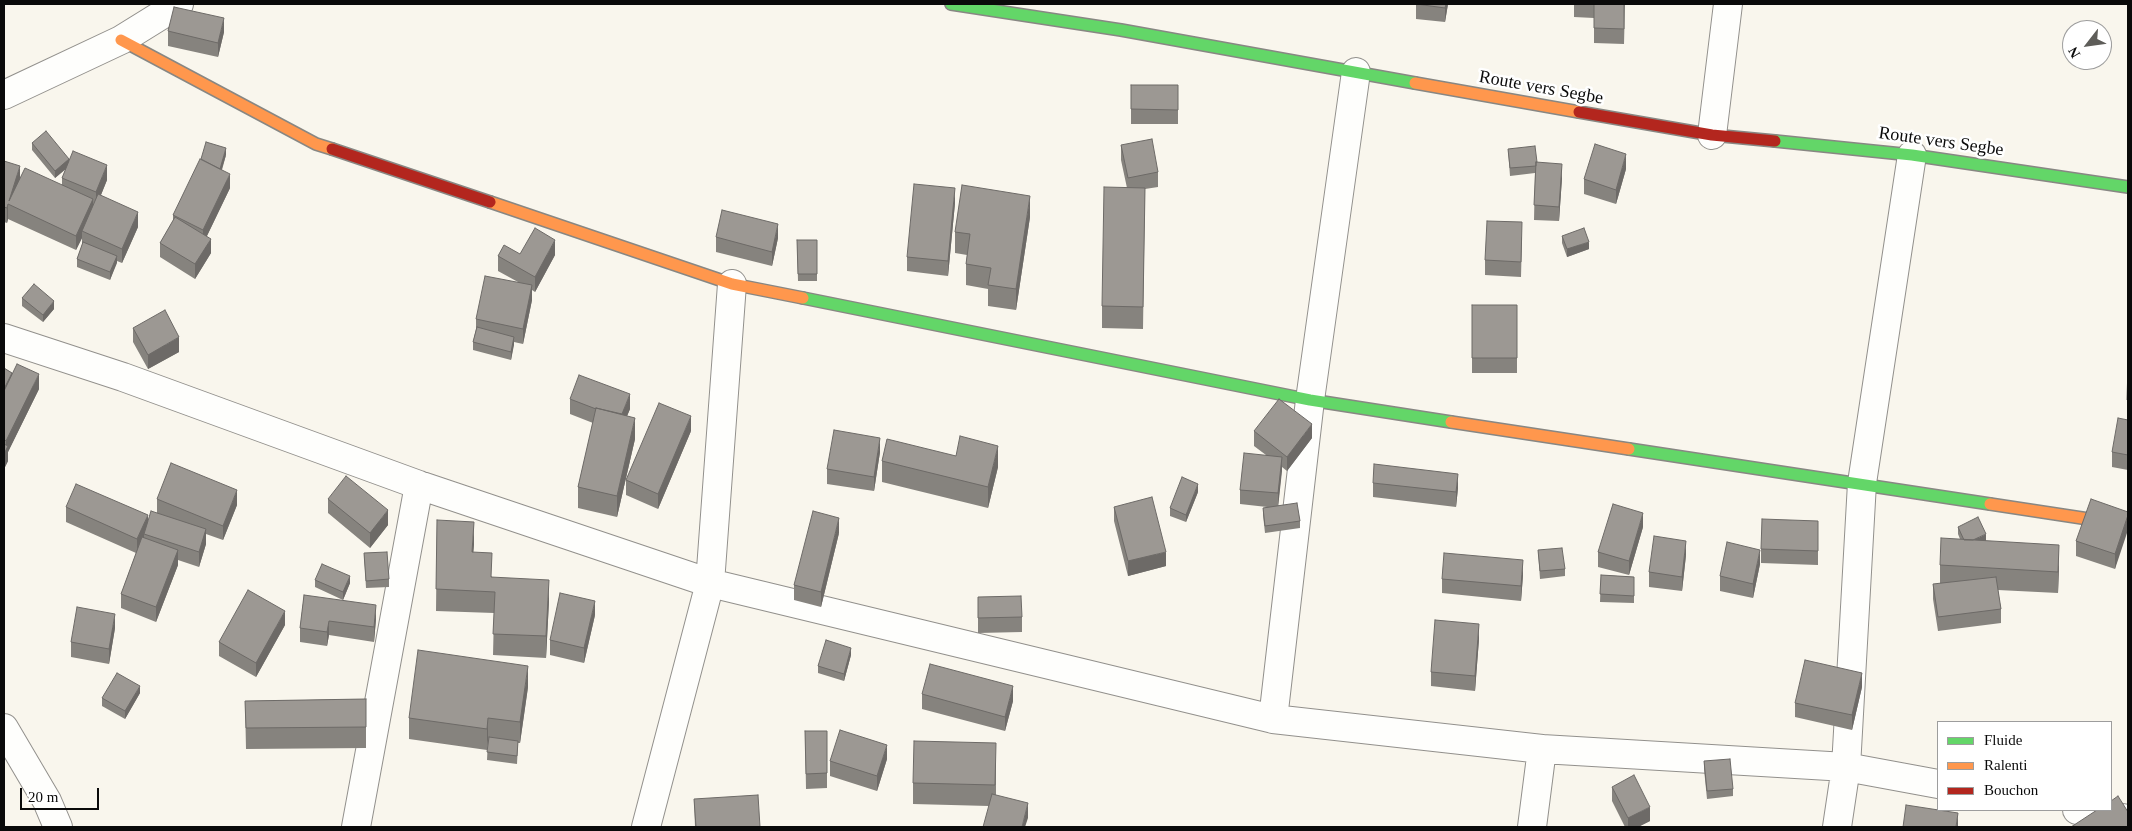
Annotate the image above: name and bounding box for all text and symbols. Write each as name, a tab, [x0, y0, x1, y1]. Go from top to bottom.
north arrow	[2062, 20, 2112, 70]
text: N	[2065, 44, 2083, 60]
street label: Route vers Segbe	[1477, 66, 1605, 110]
street label: Route vers Segbe	[1877, 123, 2005, 161]
legend	[1937, 721, 2112, 811]
text: Fluide	[1984, 732, 2022, 748]
text: Ralenti	[1984, 757, 2027, 773]
scale bar	[22, 778, 101, 810]
text: Bouchon	[1984, 782, 2038, 798]
text: 20 m	[28, 789, 58, 805]

